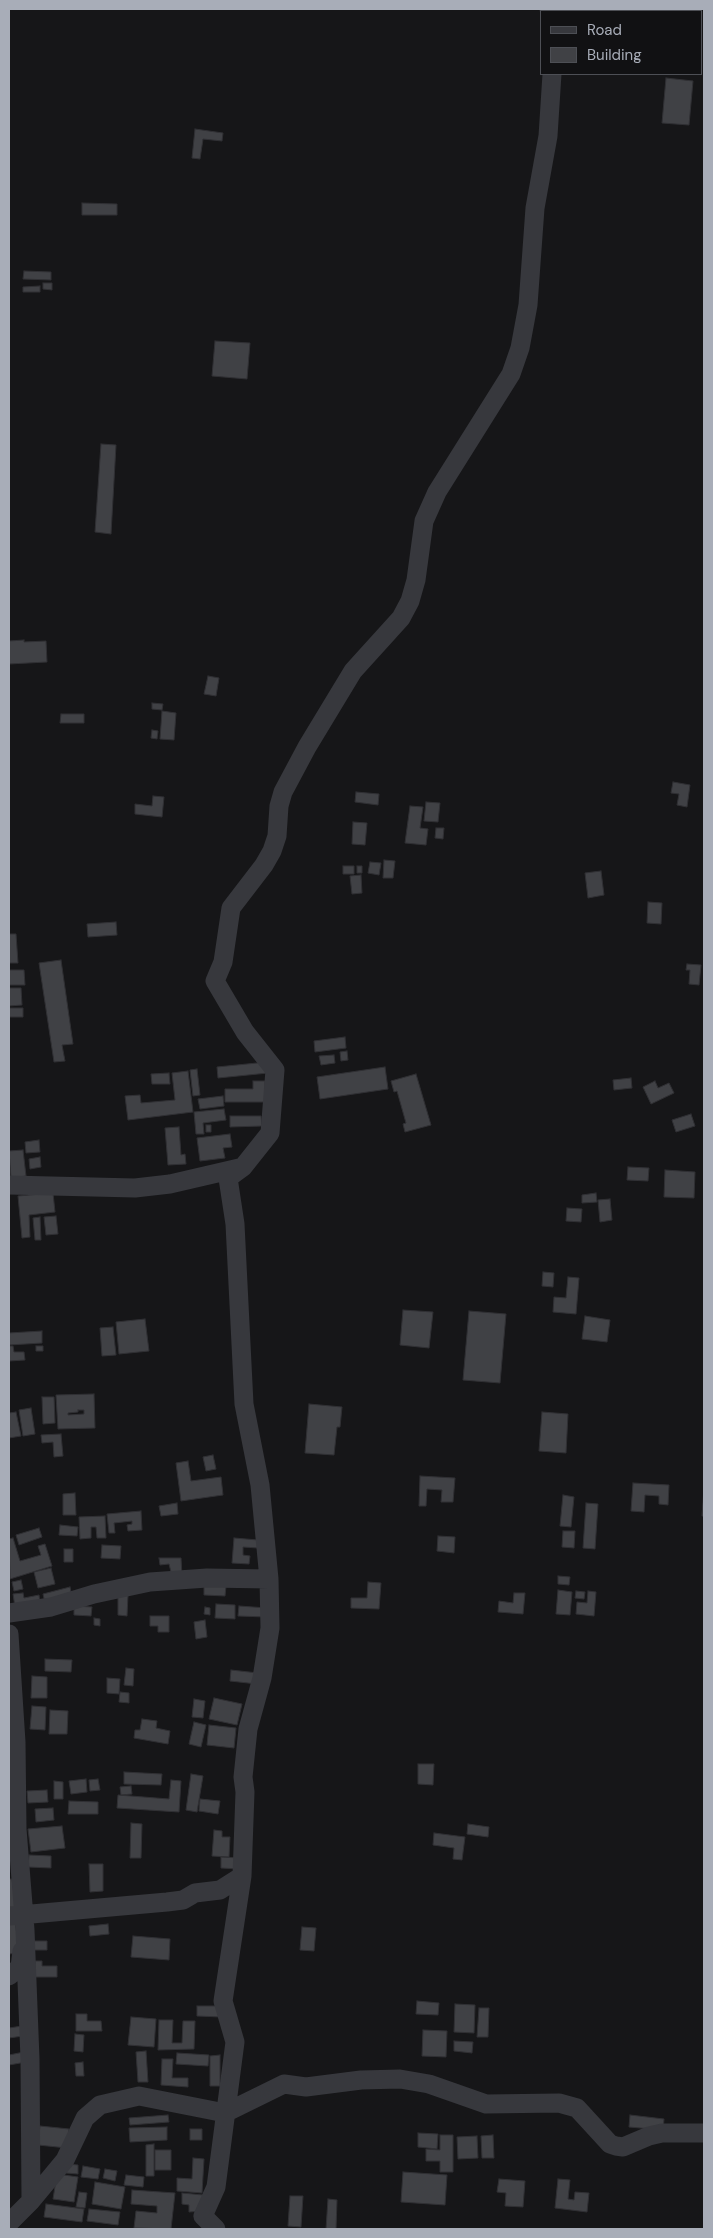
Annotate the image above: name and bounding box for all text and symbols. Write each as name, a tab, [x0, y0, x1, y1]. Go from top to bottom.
legend	[540, 10, 703, 75]
text: Road	[587, 20, 622, 40]
text: Building	[587, 45, 642, 65]

